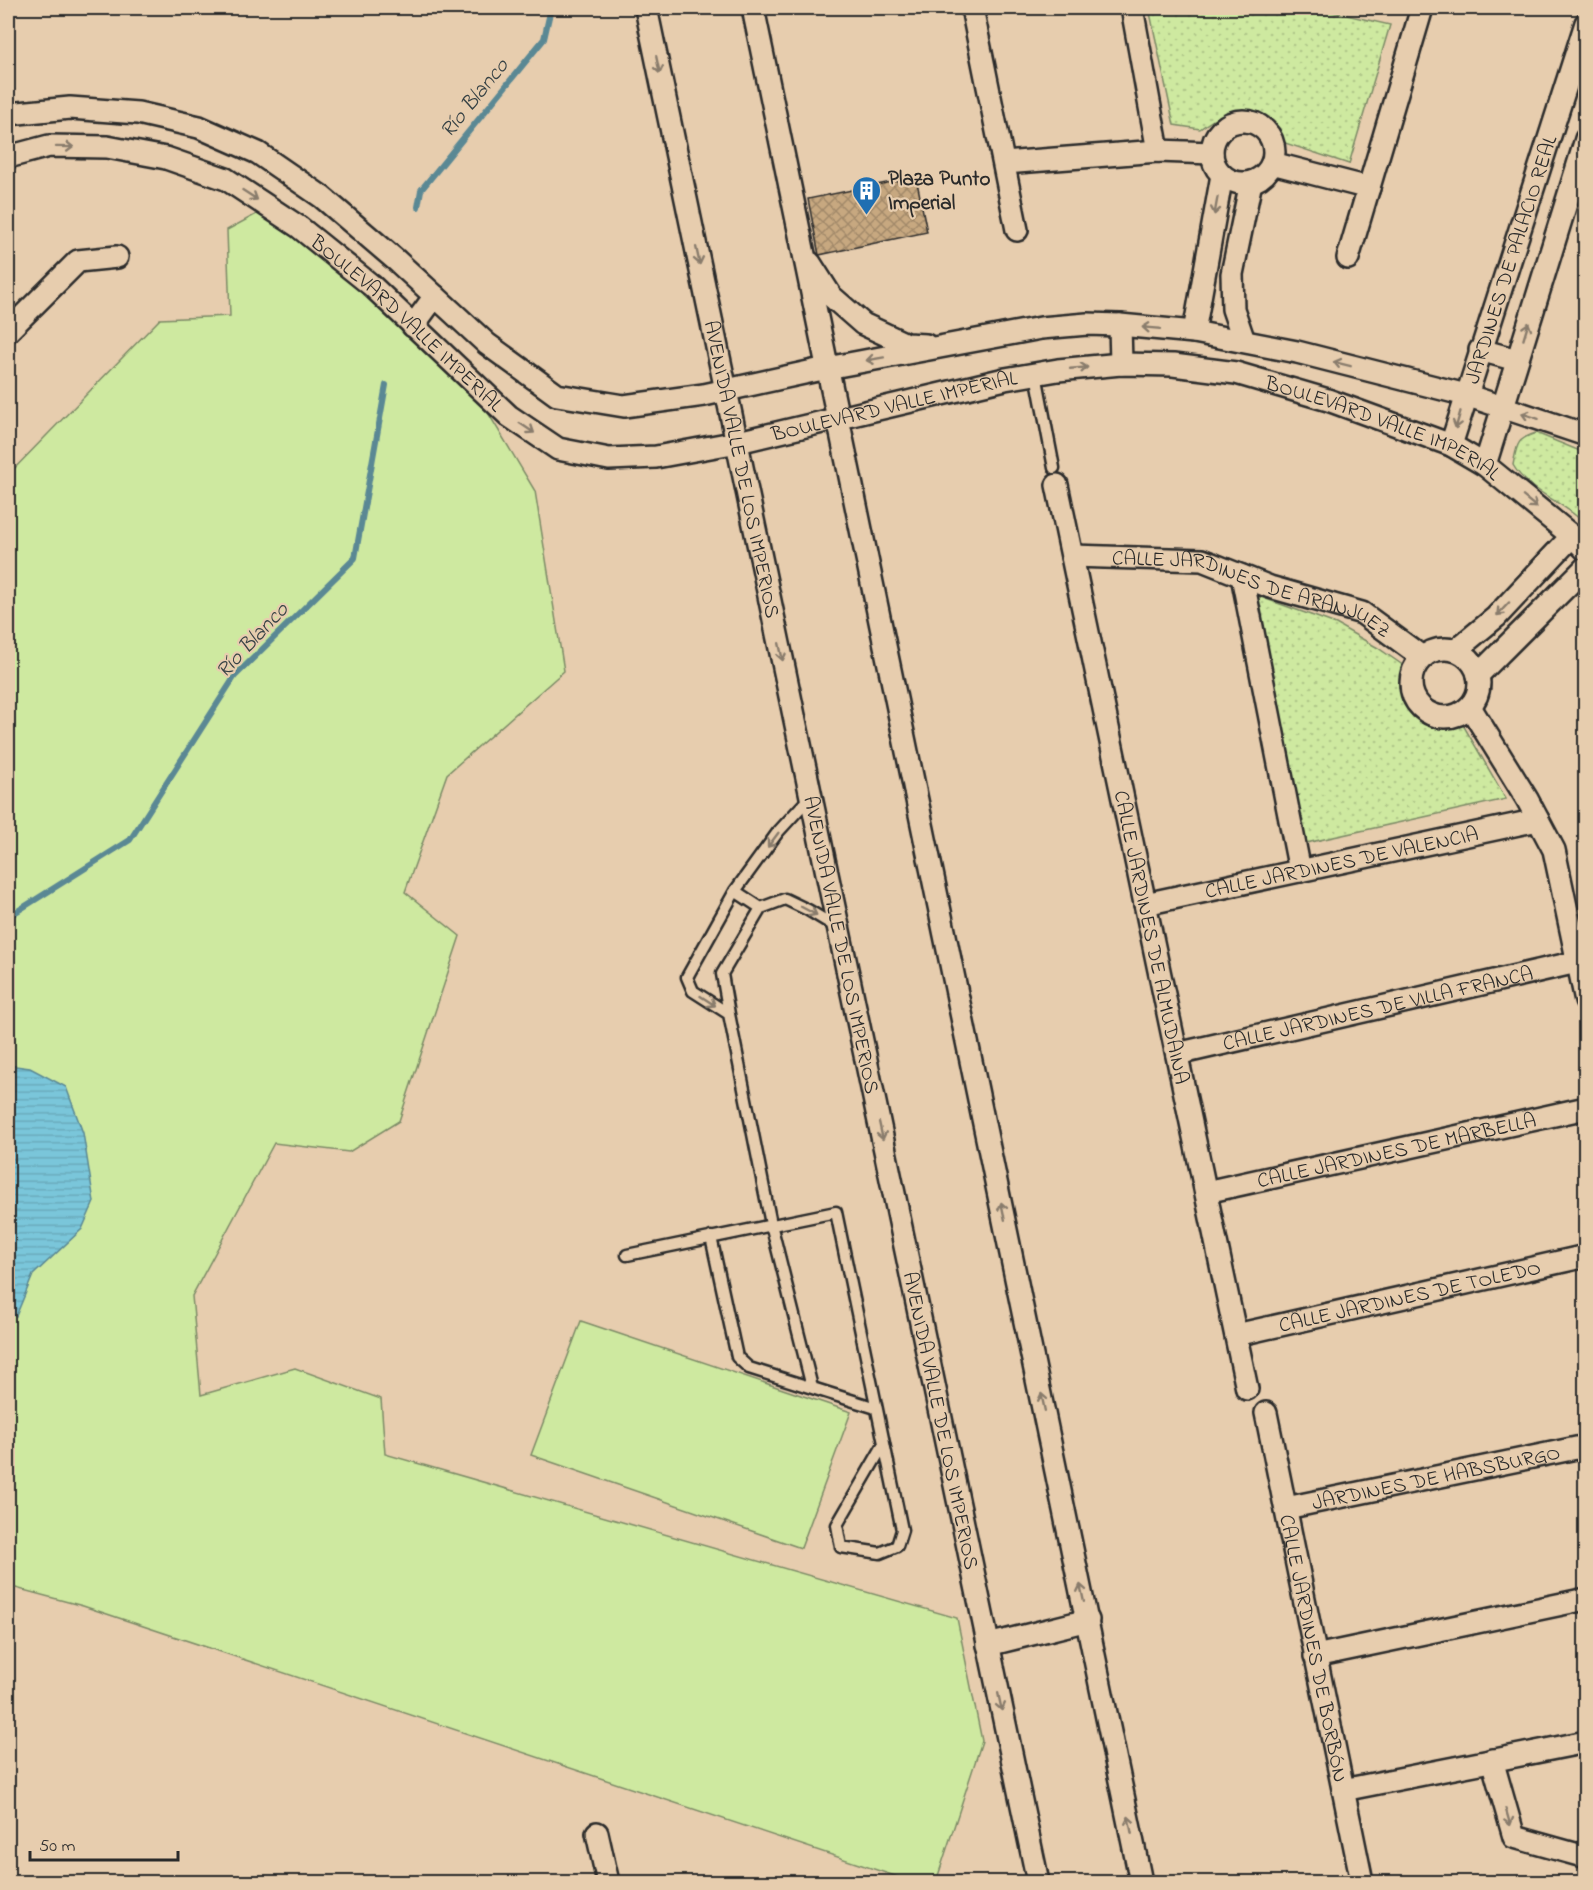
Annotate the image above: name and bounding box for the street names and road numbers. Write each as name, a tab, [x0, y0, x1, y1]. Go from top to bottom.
street label: JARDINES DE PALACIO REAL	[1459, 132, 1566, 388]
street label: BOULEVARD VALLE IMPERIAL	[302, 228, 509, 420]
street label: AVENIDA VALLE DE LOS IMPERIOS	[695, 318, 786, 621]
street label: BOULEVARD VALLE IMPERIAL	[768, 364, 1020, 451]
street label: BOULEVARD VALLE IMPERIAL	[1261, 369, 1507, 489]
street label: CALLE JARDINES DE ARANJUEZ	[1111, 544, 1396, 646]
street label: CALLE JARDINES DE ALMUDAINA	[1105, 788, 1196, 1087]
street label: AVENIDA VALLE DE LOS IMPERIOS	[794, 793, 886, 1097]
street label: CALLE JARDINES DE VALENCIA	[1202, 820, 1482, 908]
street label: CALLE JARDINES DE VILLA FRANCA	[1220, 960, 1536, 1060]
street label: CALLE JARDINES DE MARBELLA	[1254, 1106, 1539, 1197]
street label: CALLE JARDINES DE TOLEDO	[1276, 1254, 1544, 1342]
street label: AVENIDA VALLE DE LOS IMPERIOS	[894, 1269, 985, 1572]
street label: JARDINES DE HABSBURGO	[1310, 1439, 1563, 1519]
street label: CALLE JARDINES DE BORBÓN	[1270, 1512, 1354, 1785]

